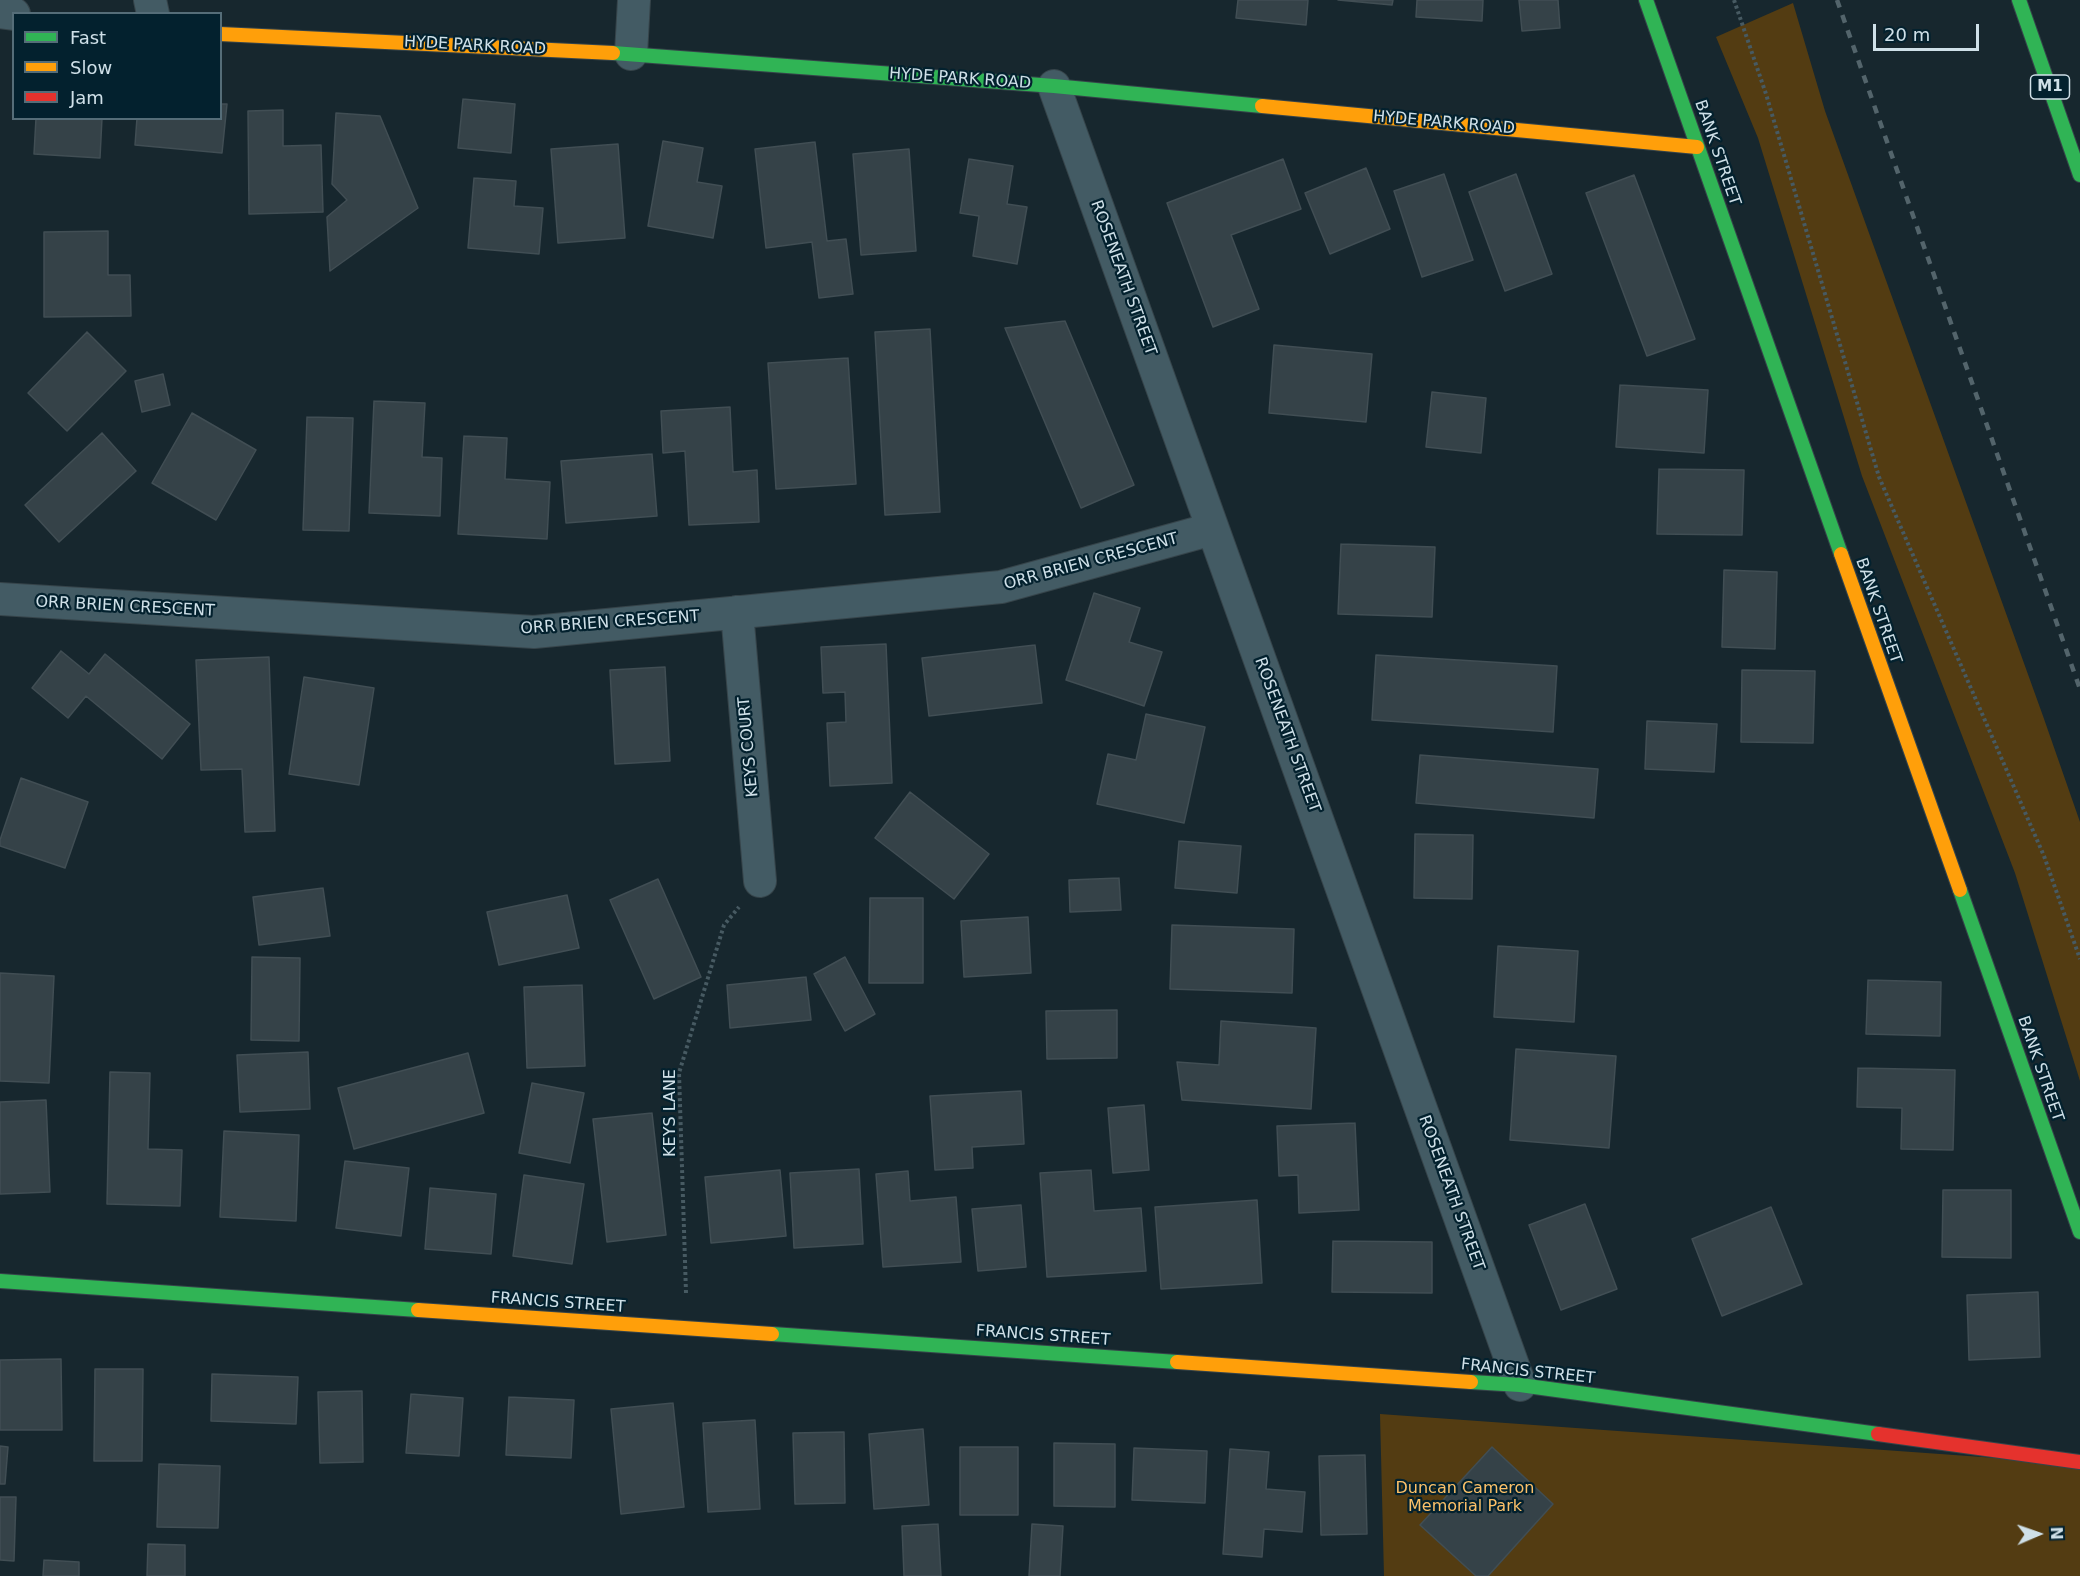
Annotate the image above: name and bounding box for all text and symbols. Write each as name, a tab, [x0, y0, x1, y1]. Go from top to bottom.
legend	[12, 12, 222, 120]
scale bar	[1876, 12, 1982, 50]
text: 20 m	[1884, 24, 1930, 45]
text: Fast	[70, 27, 106, 48]
street label: HYDE PARK ROAD	[403, 33, 547, 59]
text: Slow	[70, 57, 112, 78]
street label: HYDE PARK ROAD	[888, 64, 1032, 94]
road number: M1	[2030, 75, 2070, 99]
text: Jam	[70, 87, 104, 108]
street label: BANK STREET	[1690, 98, 1744, 208]
street label: HYDE PARK ROAD	[1372, 107, 1516, 139]
street label: ROSENEATH STREET	[1086, 198, 1160, 358]
street label: ORR BRIEN CRESCENT	[1002, 530, 1180, 594]
street label: BANK STREET	[1851, 556, 1905, 666]
street label: ORR BRIEN CRESCENT	[35, 593, 215, 621]
street label: ORR BRIEN CRESCENT	[520, 607, 700, 639]
street label: ROSENEATH STREET	[1250, 655, 1324, 815]
street label: KEYS COURT	[735, 696, 763, 798]
street label: BANK STREET	[2013, 1014, 2067, 1124]
street label: KEYS LANE	[661, 1069, 681, 1157]
street label: ROSENEATH STREET	[1414, 1113, 1488, 1273]
street label: FRANCIS STREET	[490, 1289, 626, 1317]
street label: FRANCIS STREET	[975, 1322, 1111, 1350]
street label: FRANCIS STREET	[1460, 1355, 1596, 1389]
park label: Duncan Cameron Memorial Park	[1396, 1479, 1534, 1517]
north arrow	[2008, 1504, 2068, 1564]
text: N	[2047, 1526, 2066, 1540]

